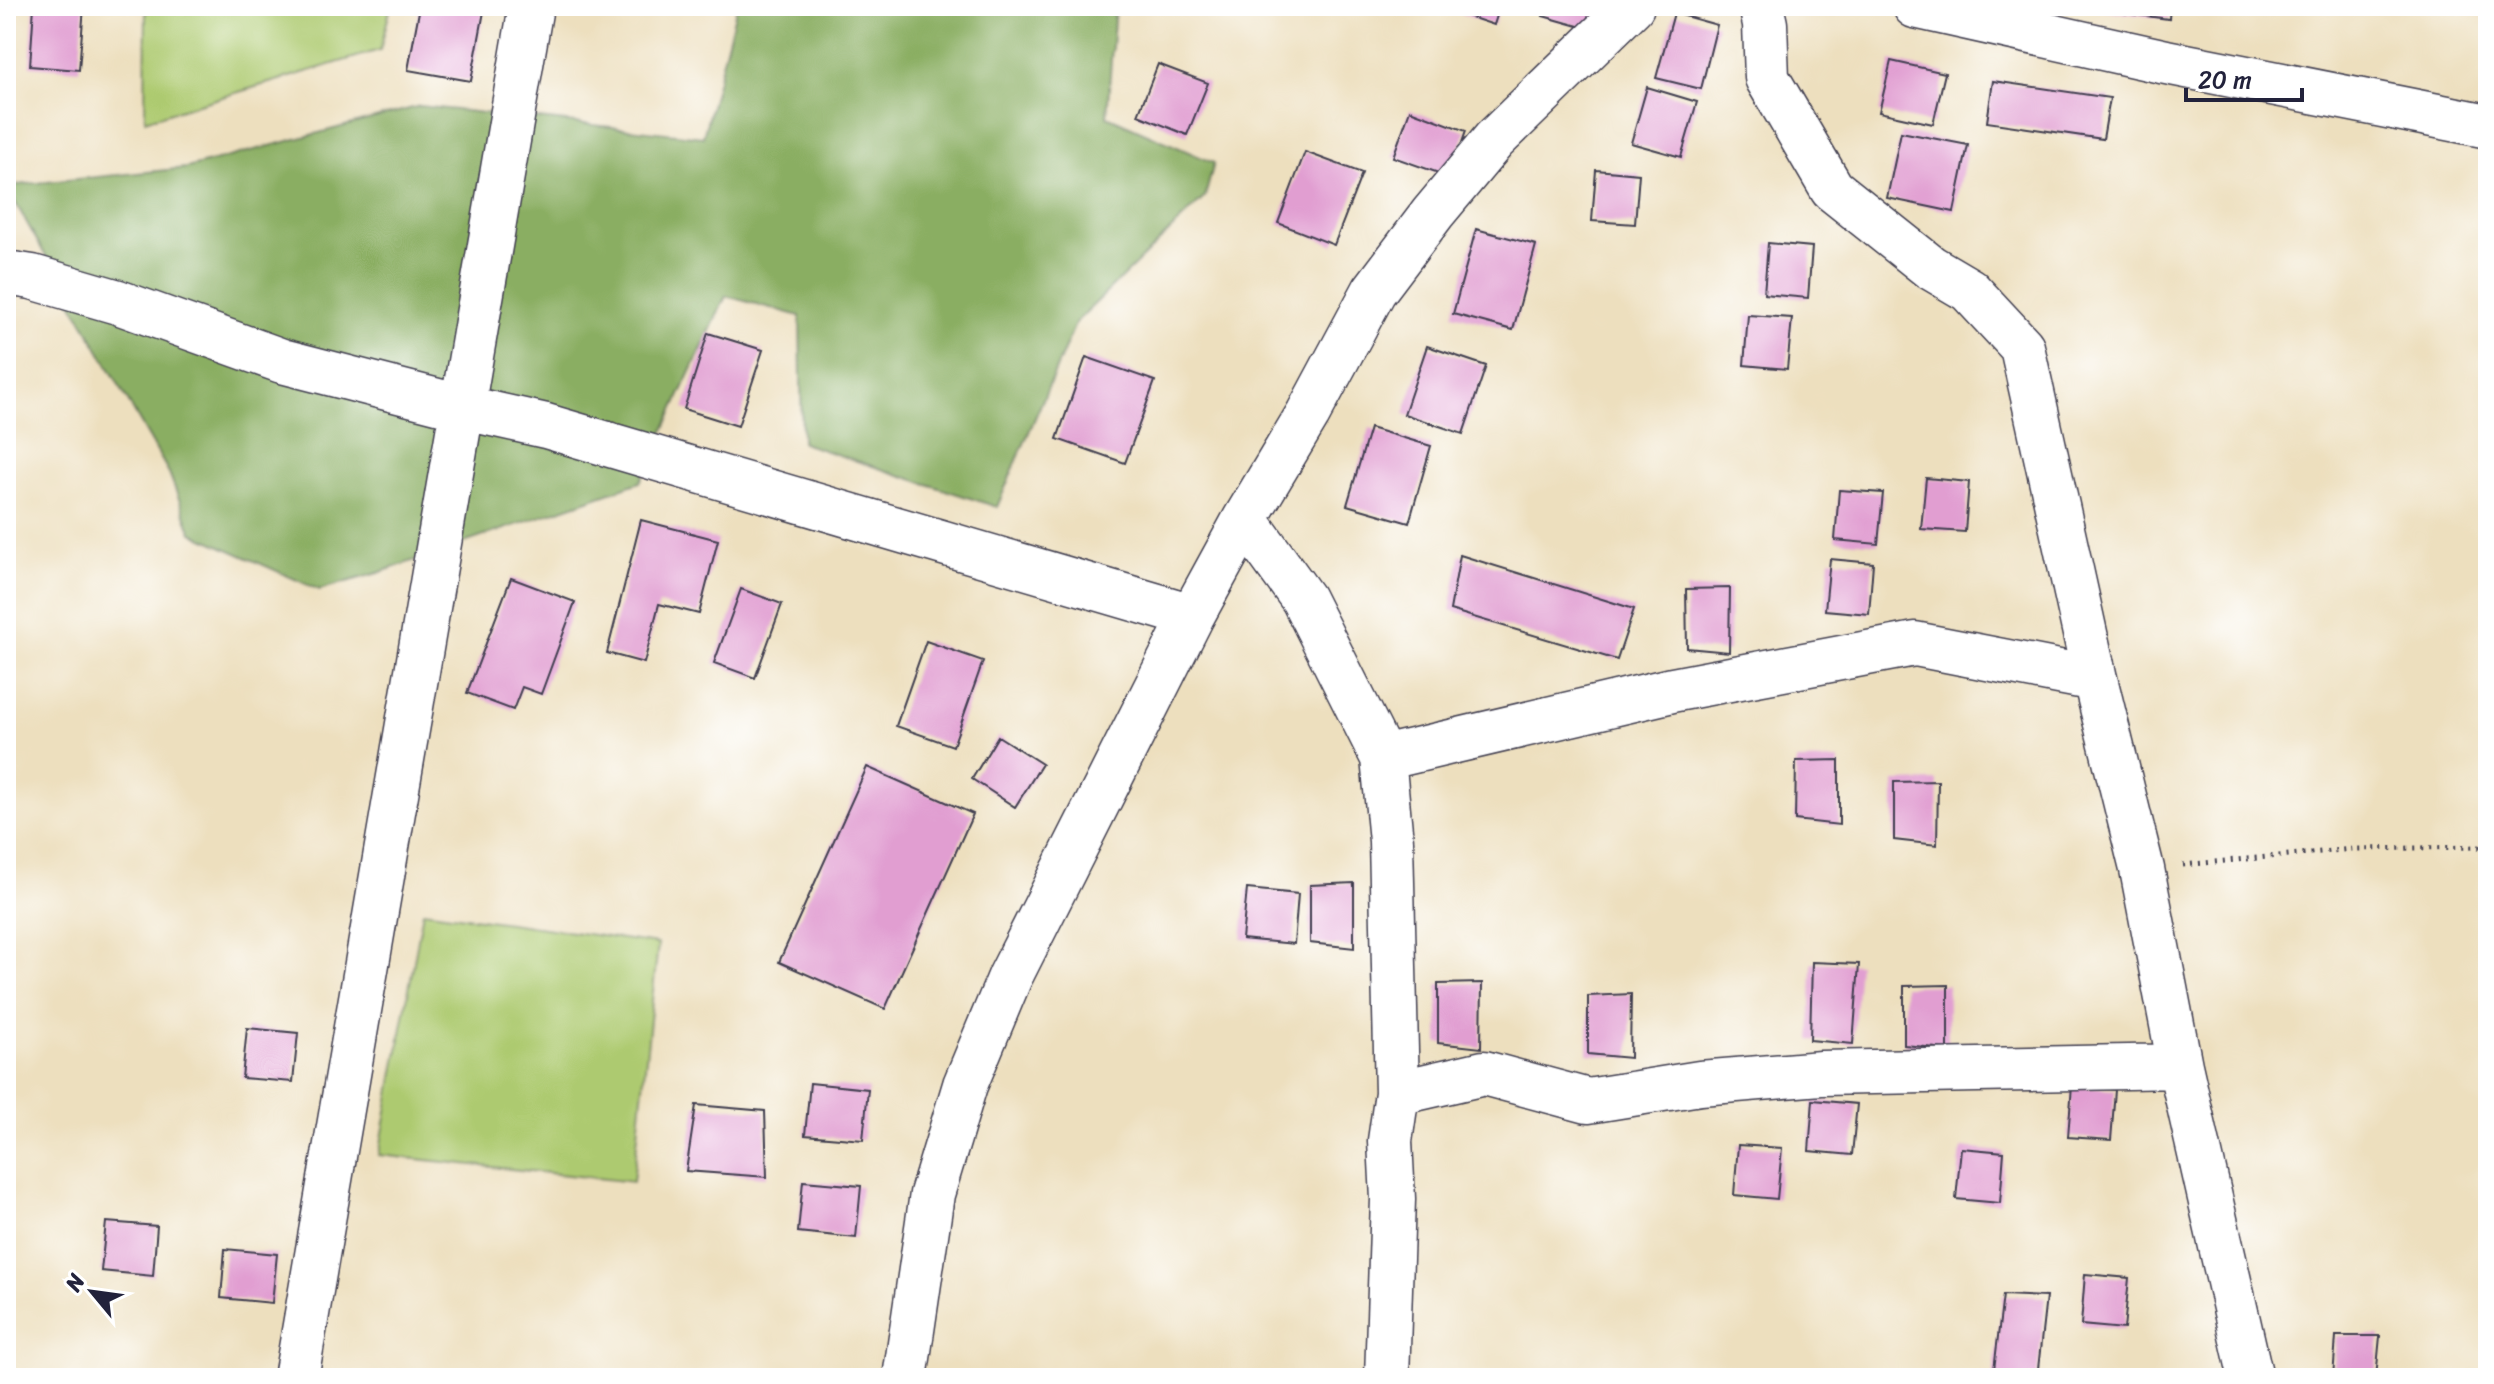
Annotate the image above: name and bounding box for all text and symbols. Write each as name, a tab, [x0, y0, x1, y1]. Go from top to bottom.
scale bar	[2186, 52, 2302, 102]
text: 20 m	[2198, 59, 2252, 101]
north arrow	[52, 1252, 132, 1332]
text: N	[54, 1266, 96, 1300]

